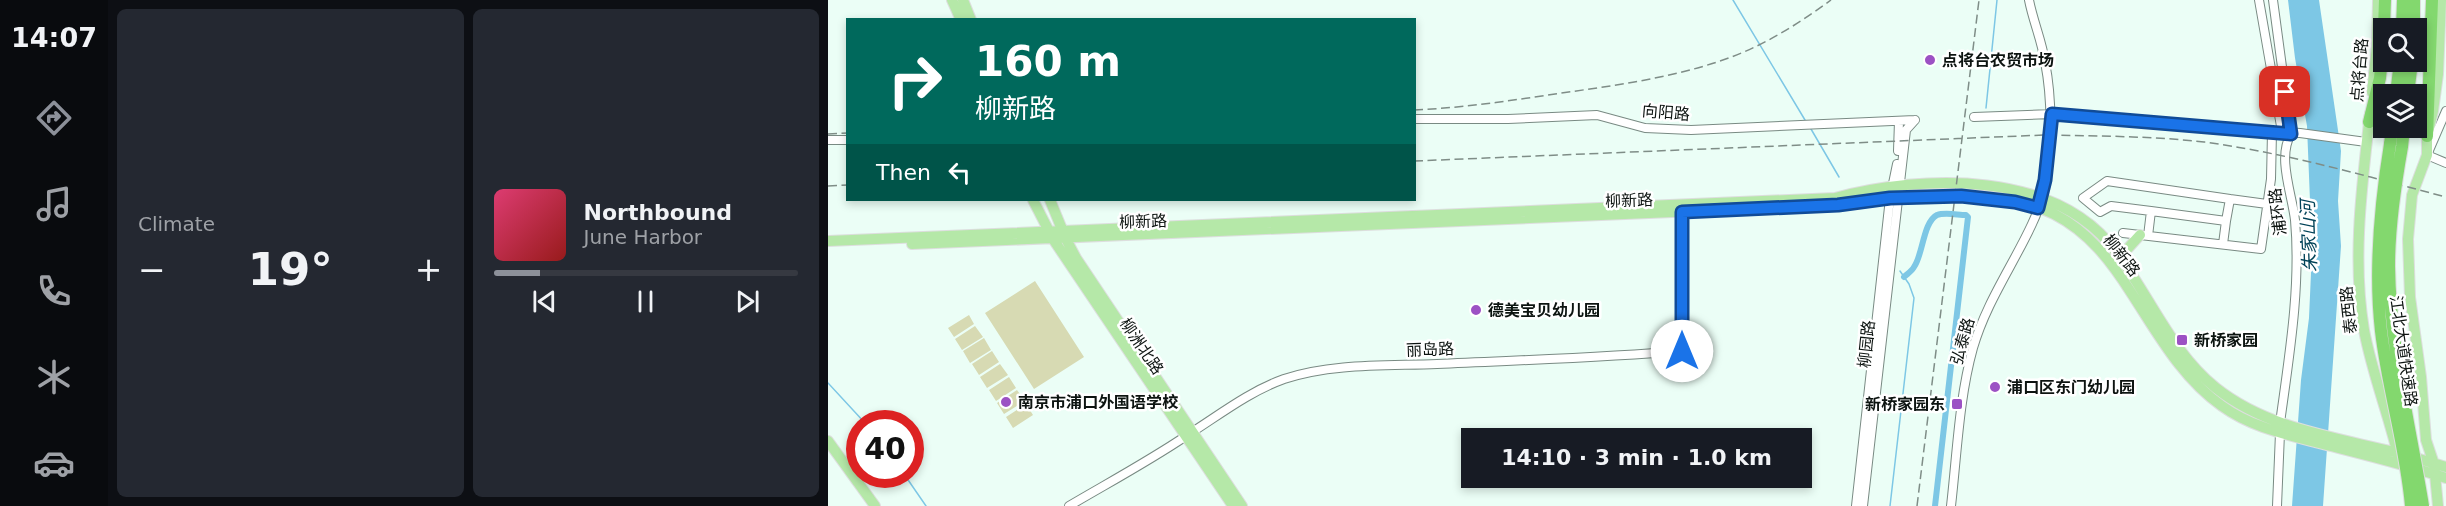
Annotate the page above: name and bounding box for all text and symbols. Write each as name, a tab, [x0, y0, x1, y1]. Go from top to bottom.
map controls	[2373, 18, 2427, 138]
button: search	[2373, 18, 2427, 72]
text: 14:07	[11, 22, 97, 53]
text: 160 m	[975, 37, 1121, 86]
street label: 点将台路	[2347, 37, 2372, 103]
icon: right	[876, 42, 954, 120]
place label: 点将台农贸市场	[1942, 51, 2054, 70]
marker: 点将台农贸市场	[1923, 53, 1937, 67]
pin	[2259, 66, 2310, 117]
icon: arrive	[2268, 75, 2301, 108]
button: layers	[2373, 84, 2427, 138]
text: 柳新路	[975, 93, 1056, 124]
icon: directions	[33, 97, 75, 139]
street label: 向阳路	[1641, 101, 1691, 124]
icon: left	[943, 156, 976, 189]
text: Then	[876, 160, 931, 185]
icon: music	[33, 183, 75, 225]
street label: 浦环路	[2265, 187, 2290, 237]
street label: 柳新路	[1605, 190, 1653, 211]
water label: 朱家山河	[2297, 197, 2320, 272]
text: Northbound	[584, 200, 732, 225]
street label: 柳新路	[1119, 211, 1167, 232]
text: Climate	[138, 212, 215, 236]
text: June Harbor	[584, 225, 702, 249]
street label: 柳新路	[2099, 231, 2144, 280]
text: 19°	[248, 243, 333, 296]
text: −	[138, 250, 166, 289]
text: +	[415, 250, 443, 289]
icon: phone	[33, 270, 75, 312]
icon: previous	[528, 285, 561, 318]
icon: pause	[629, 285, 662, 318]
icon: next	[731, 285, 764, 318]
street label: 泰西路	[2337, 285, 2360, 335]
street label: 江北大道快速路	[2386, 294, 2421, 408]
place label: 德美宝贝幼儿园	[1488, 301, 1600, 320]
marker: 德美宝贝幼儿园	[1469, 303, 1483, 317]
street label: 柳洲北路	[1116, 314, 1167, 378]
street label: 弘泰路	[1947, 315, 1978, 367]
position arrow	[1650, 319, 1714, 383]
street label: 柳园路	[1855, 319, 1878, 369]
place label: 新桥家园	[2194, 331, 2258, 350]
marker: 新桥家园	[2175, 333, 2189, 347]
street label: 丽岛路	[1406, 339, 1454, 360]
icon: climate	[33, 356, 75, 398]
place label: 浦口区东门幼儿园	[2007, 378, 2135, 397]
marker: 浦口区东门幼儿园	[1988, 380, 2002, 394]
place label: 南京市浦口外国语学校	[1018, 393, 1179, 412]
marker: 南京市浦口外国语学校	[999, 395, 1013, 409]
place label: 新桥家园东	[1865, 395, 1945, 414]
marker: 新桥家园东	[1950, 397, 1964, 411]
speed limit sign: 40	[846, 410, 924, 488]
icon: car	[33, 442, 75, 484]
text: 14:10 · 3 min · 1.0 km	[1501, 445, 1772, 470]

